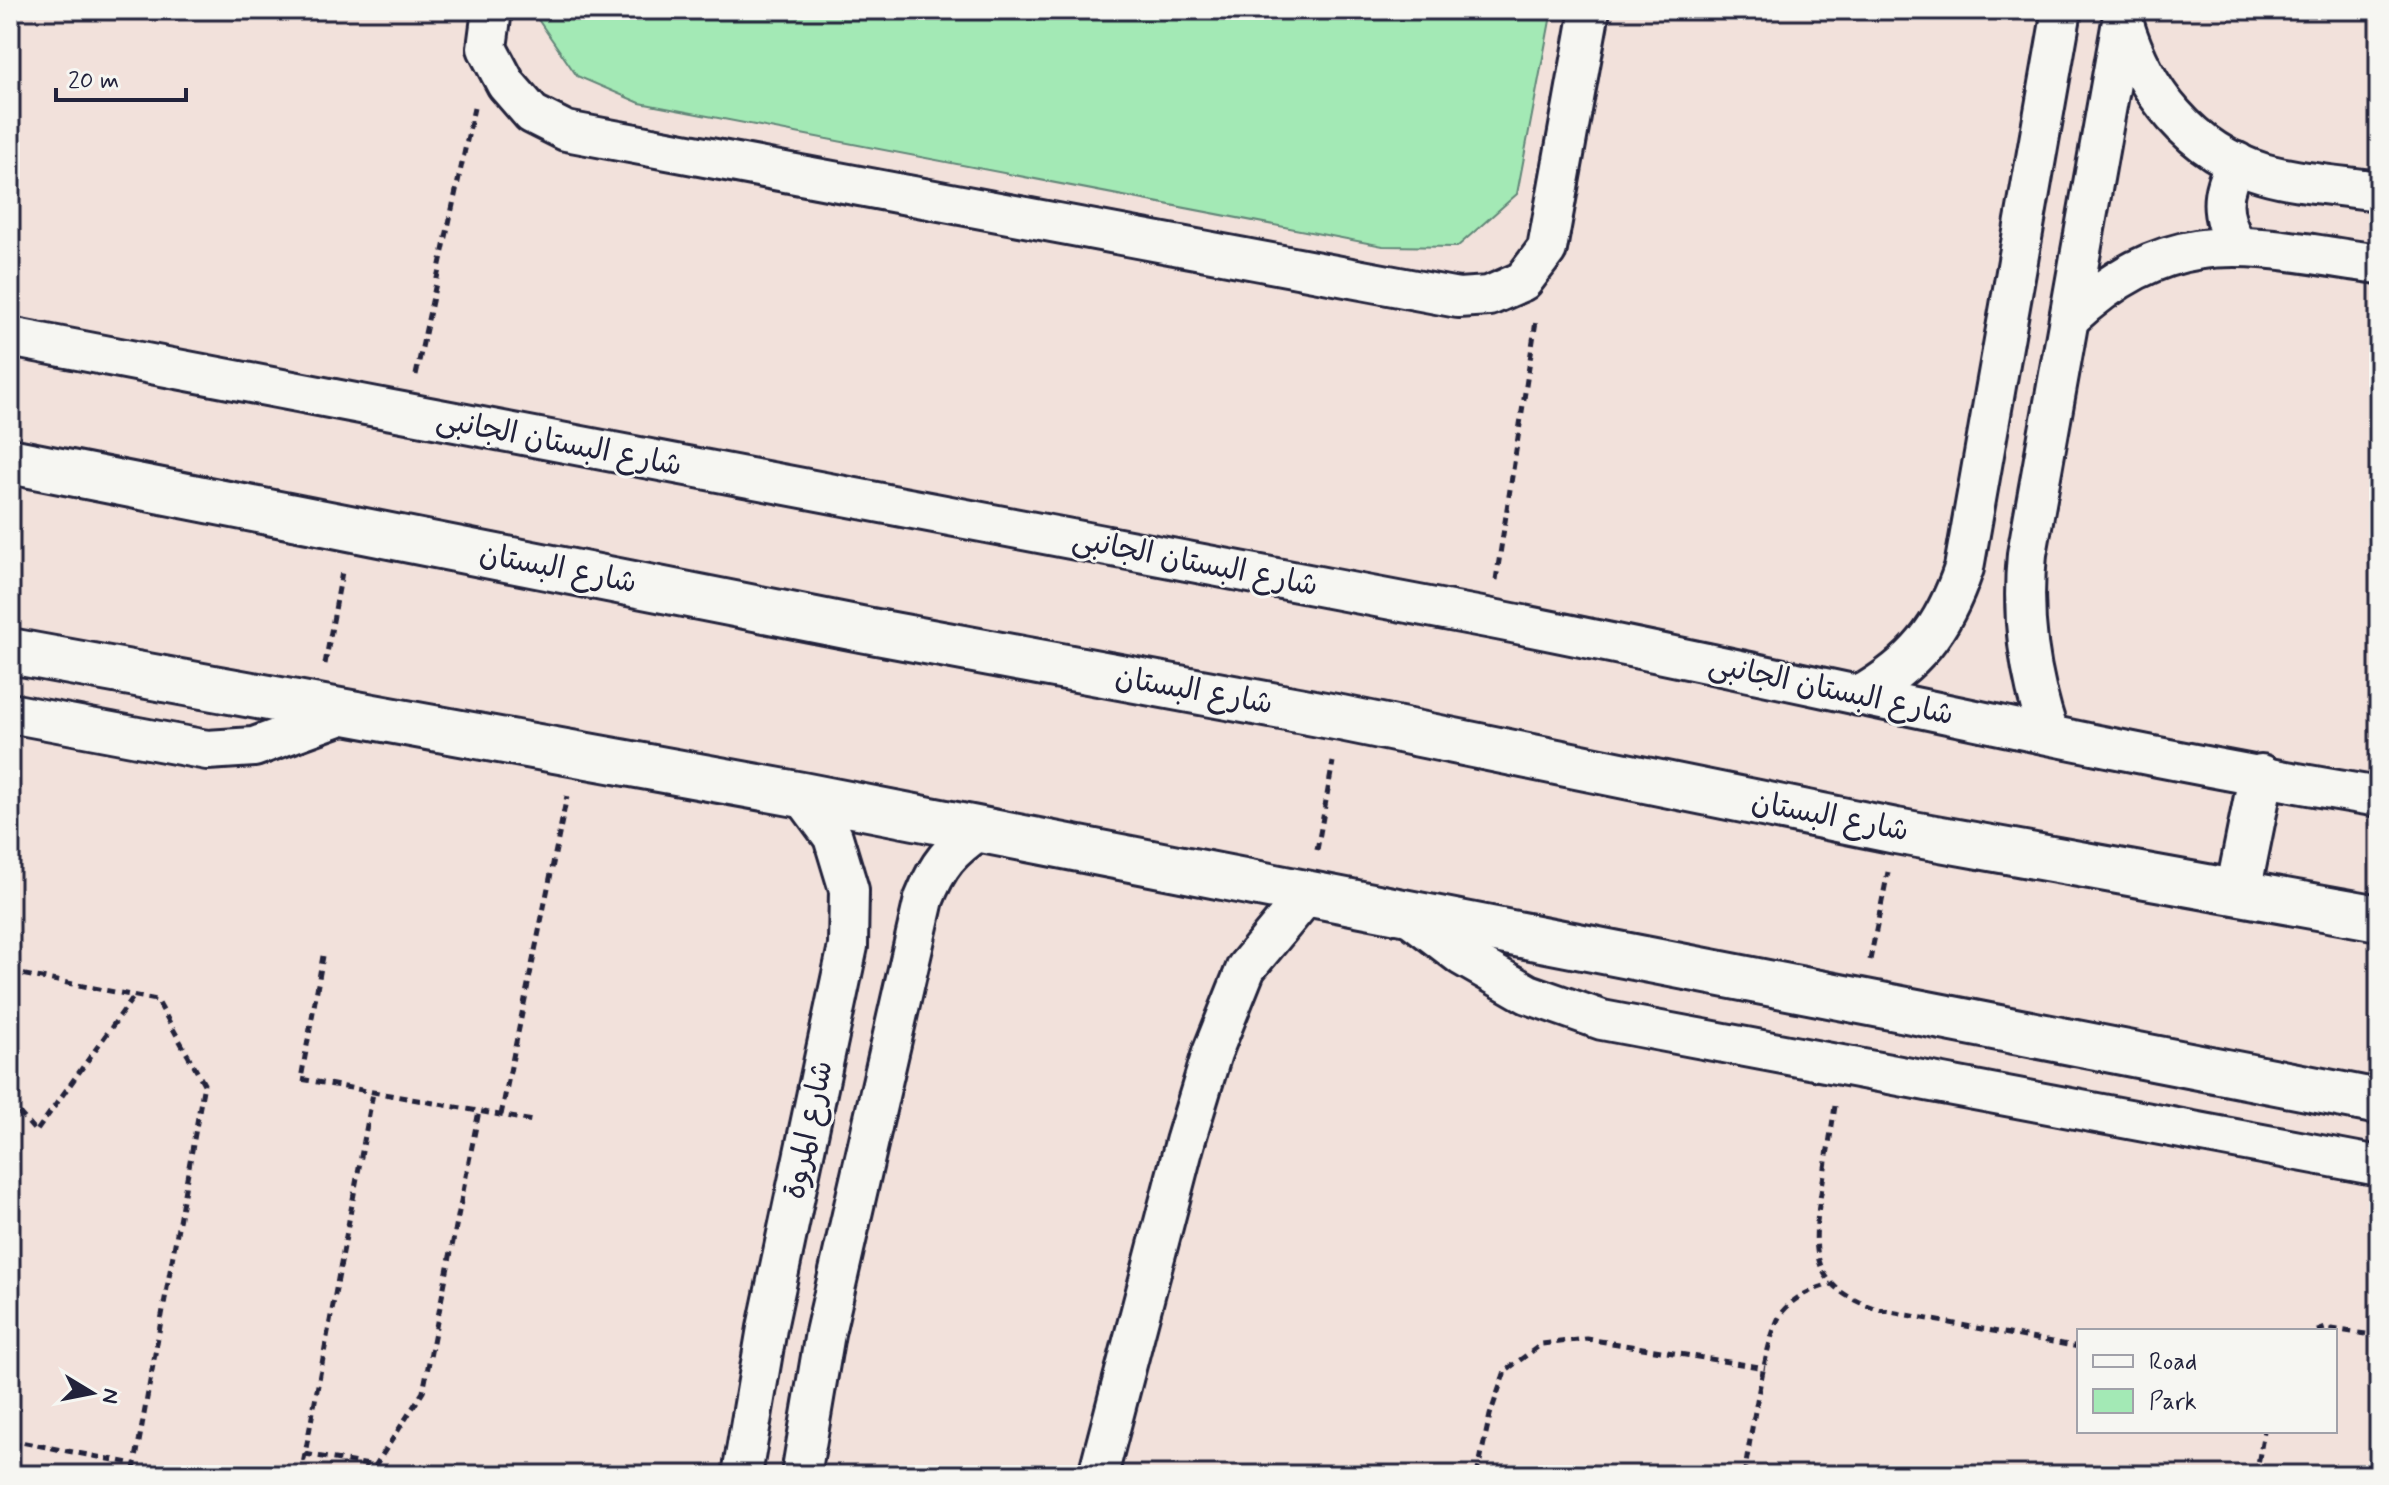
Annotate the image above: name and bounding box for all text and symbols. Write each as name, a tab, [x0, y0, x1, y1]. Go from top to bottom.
scale bar	[56, 52, 186, 102]
text: 20 m	[68, 66, 119, 97]
street label: شارع البستان الجانبى	[433, 400, 685, 486]
street label: شارع البستان الجانبى	[1069, 520, 1321, 606]
street label: شارع البستان	[476, 535, 640, 603]
street label: شارع البستان الجانبى	[1705, 645, 1957, 735]
street label: شارع البستان	[1112, 658, 1276, 724]
street label: شارع البستان	[1748, 783, 1912, 851]
street label: شارع المروة	[775, 1057, 843, 1203]
legend	[2077, 1329, 2337, 1433]
text: Road	[2149, 1347, 2197, 1378]
north arrow	[52, 1353, 132, 1433]
text: N	[95, 1386, 125, 1406]
text: Park	[2149, 1387, 2197, 1418]

